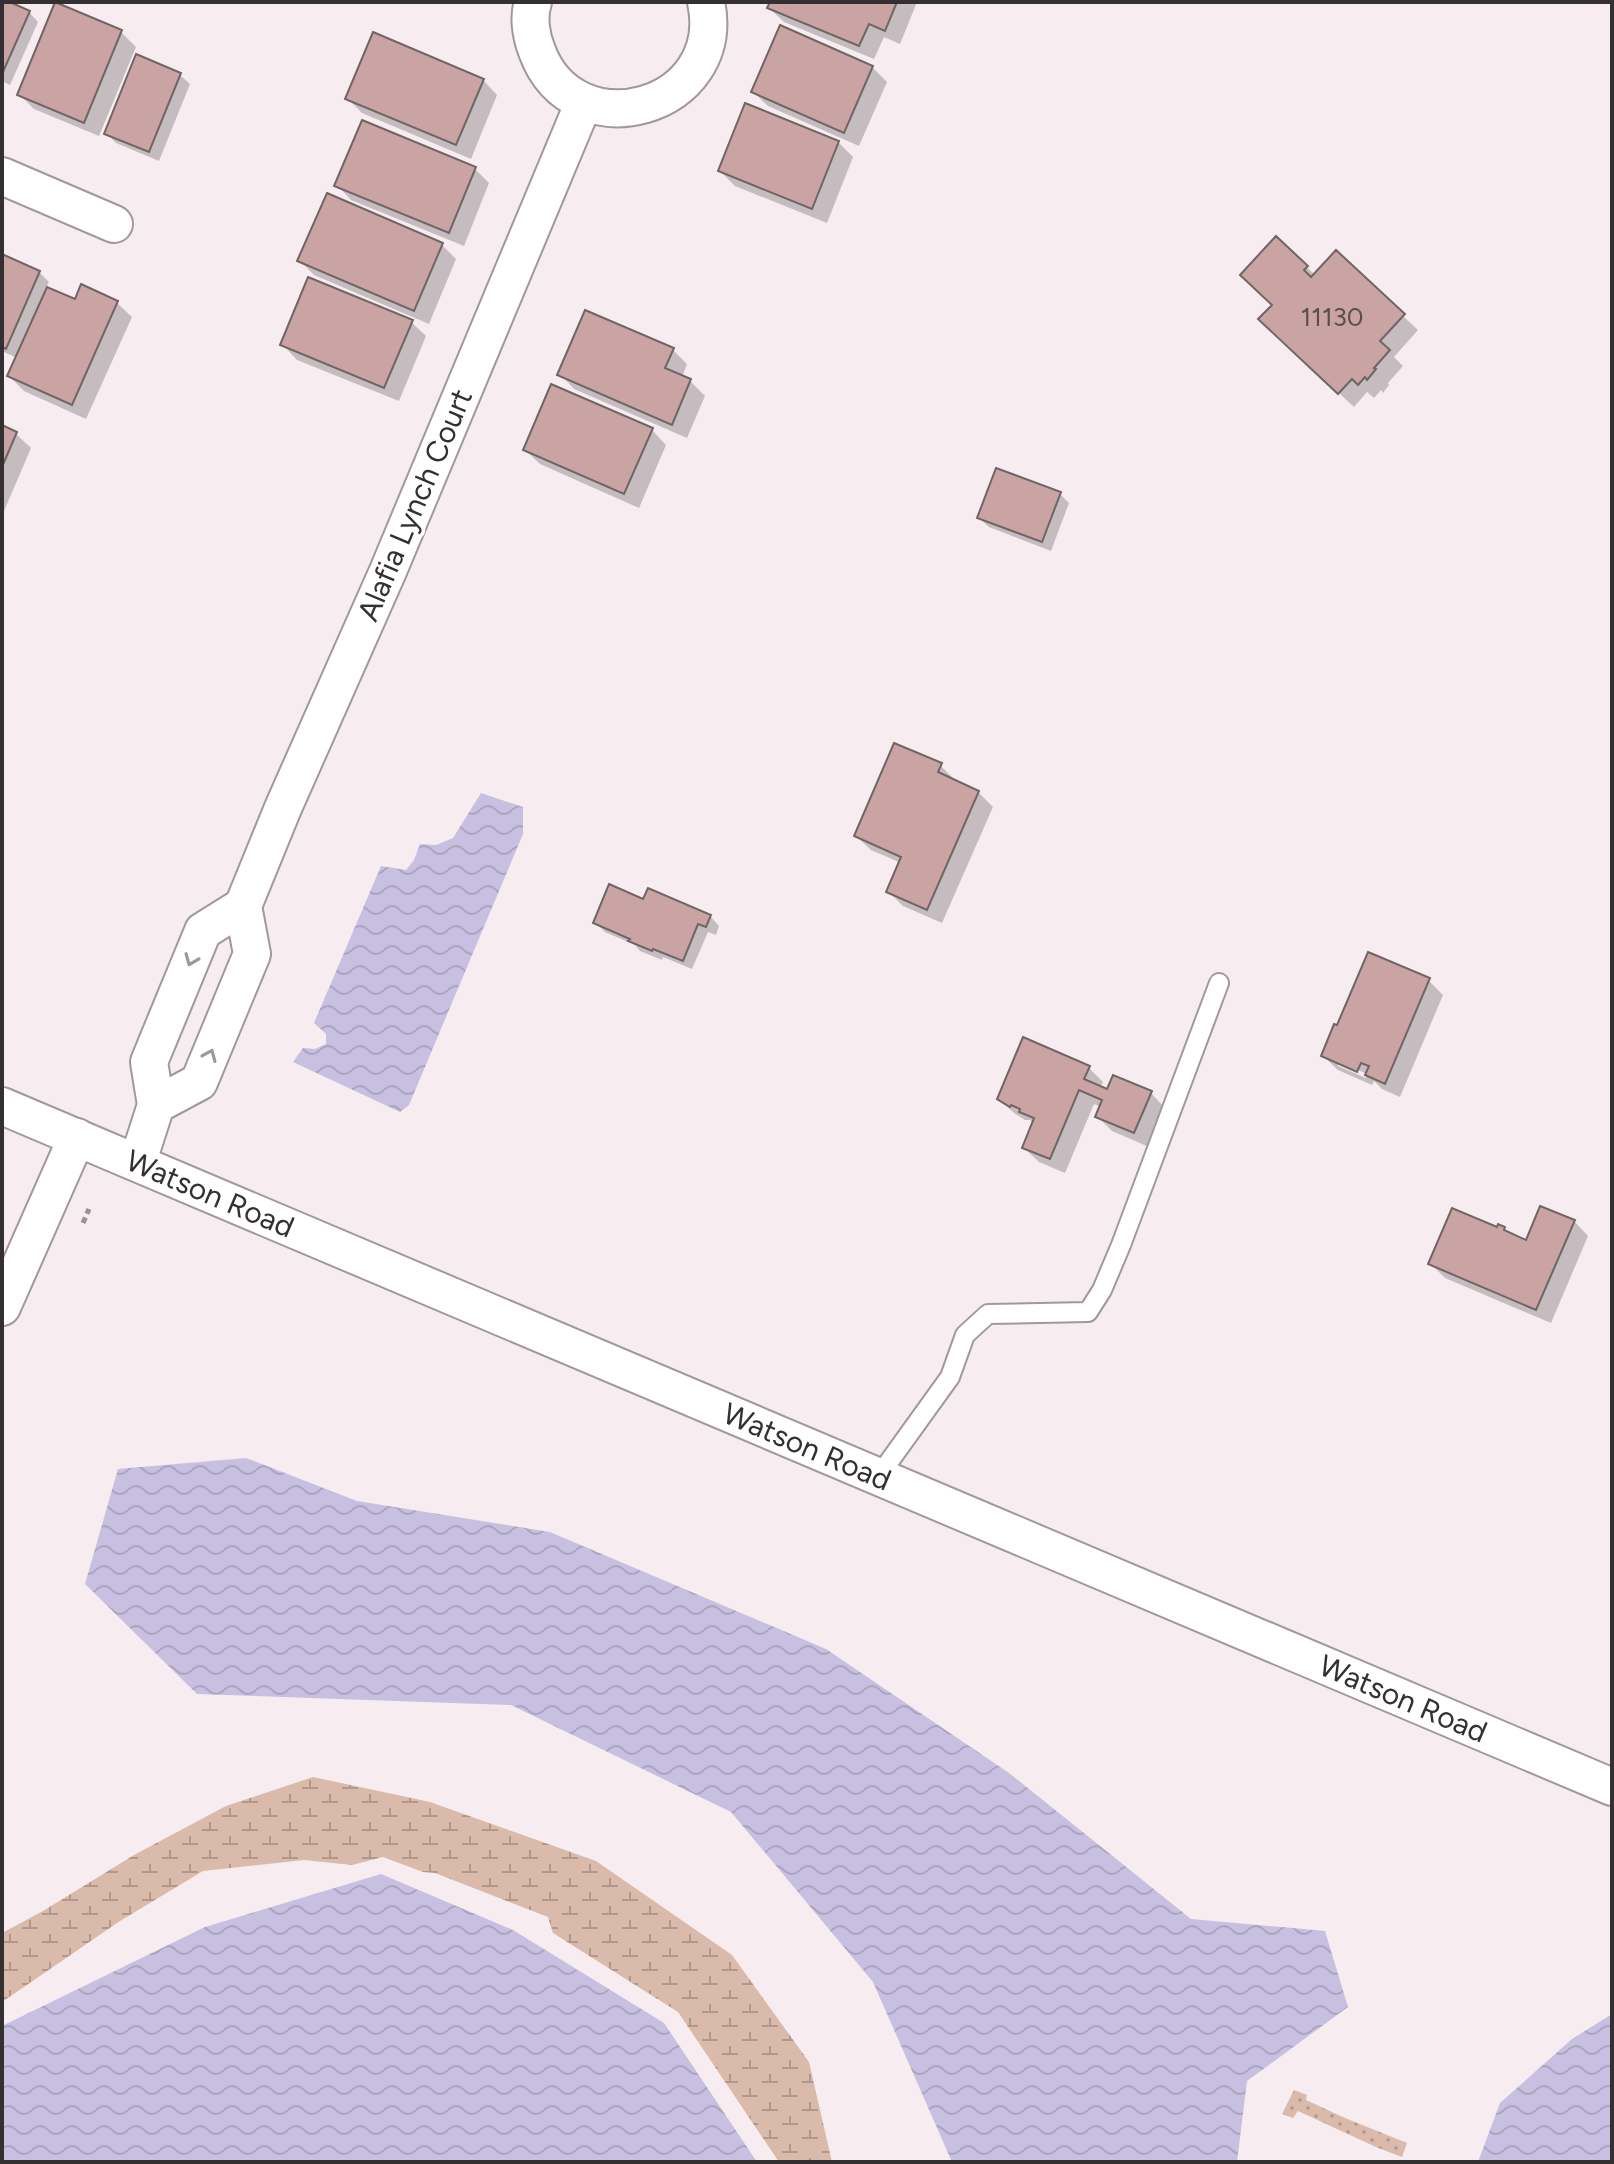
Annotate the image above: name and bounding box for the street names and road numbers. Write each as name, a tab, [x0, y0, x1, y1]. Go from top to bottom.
street label: Alafia Lynch Court	[349, 383, 480, 626]
street label: Watson Road	[121, 1142, 300, 1246]
street label: Watson Road	[718, 1395, 897, 1499]
street label: Watson Road	[1314, 1647, 1493, 1751]

